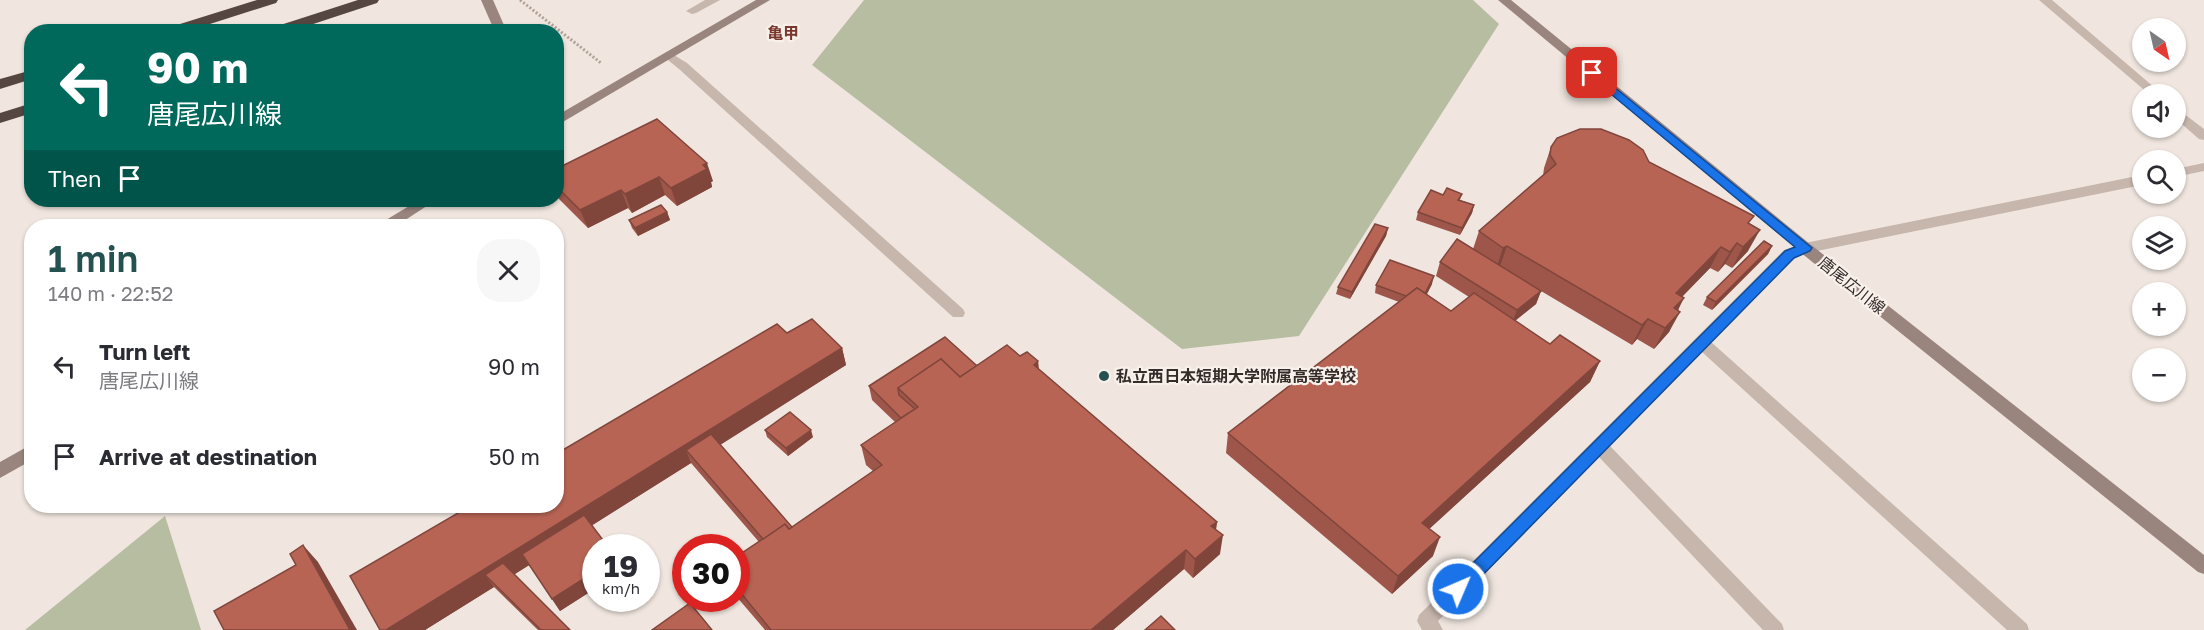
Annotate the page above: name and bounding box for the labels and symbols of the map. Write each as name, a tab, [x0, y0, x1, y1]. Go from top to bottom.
north arrow	[2132, 18, 2186, 72]
district label: 亀甲	[767, 23, 799, 43]
pin	[1566, 47, 1617, 98]
street label: 唐尾広川線	[1815, 252, 1889, 318]
place label: 私立西日本短期大学附属高等学校	[1116, 366, 1356, 386]
marker: 私立西日本短期大学附属高等学校	[1097, 369, 1111, 383]
speed limit sign: 30	[672, 534, 750, 612]
position arrow	[1426, 557, 1490, 621]

